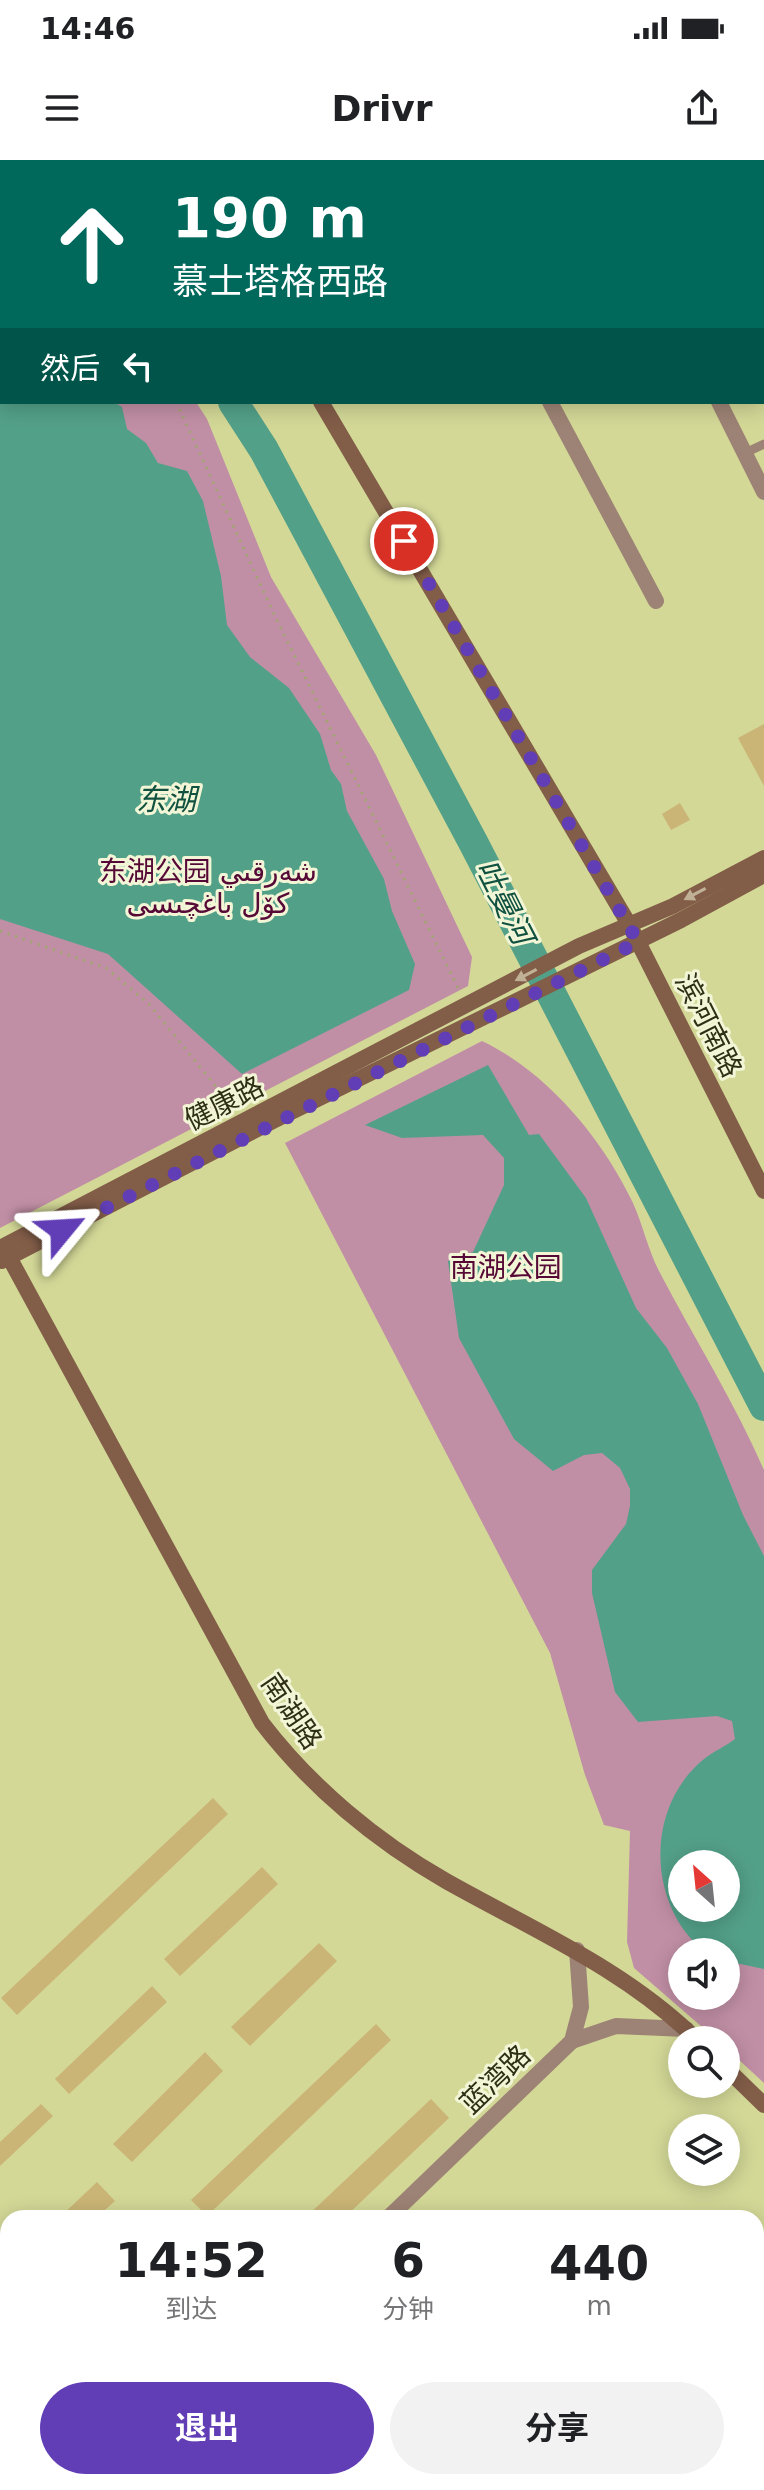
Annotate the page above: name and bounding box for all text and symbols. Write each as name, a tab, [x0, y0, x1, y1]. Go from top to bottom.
text: 14:46	[40, 11, 136, 46]
icon: menu	[40, 86, 84, 130]
icon: share	[680, 86, 724, 130]
text: Drivr	[331, 88, 433, 129]
text: 190 m	[172, 185, 367, 250]
icon: ahead	[40, 192, 144, 296]
text: 慕士塔格西路	[172, 261, 388, 302]
icon: left	[116, 344, 160, 388]
text: 然后	[40, 351, 100, 386]
pin	[370, 507, 438, 575]
icon: arrive	[382, 519, 426, 563]
water label: 东湖	[136, 782, 200, 817]
water label: 吐曼河	[468, 854, 543, 954]
park label: 东湖公园 شەرقىي كۆل باغچىسى	[99, 855, 317, 920]
one-way arrow	[684, 887, 706, 901]
one-way arrow	[515, 967, 537, 981]
street label: 滨河南路	[668, 968, 749, 1083]
street label: 健康路	[179, 1070, 269, 1137]
position arrow	[20, 1188, 104, 1272]
park label: 南湖公园	[450, 1251, 562, 1284]
street label: 南湖路	[254, 1667, 329, 1755]
north arrow	[668, 1850, 740, 1922]
map controls	[668, 1850, 740, 2186]
button: sound	[668, 1938, 740, 2010]
button: search	[668, 2026, 740, 2098]
street label: 蓝湾路	[454, 2038, 537, 2120]
button: layers	[668, 2114, 740, 2186]
text: 14:52	[115, 2232, 268, 2288]
text: 6	[392, 2232, 425, 2288]
text: 440	[549, 2235, 649, 2291]
text: m	[586, 2291, 612, 2321]
text: 到达	[165, 2294, 217, 2324]
text: 分钟	[382, 2294, 434, 2324]
button: 退出	[40, 2382, 374, 2474]
button: 分享	[390, 2382, 724, 2474]

